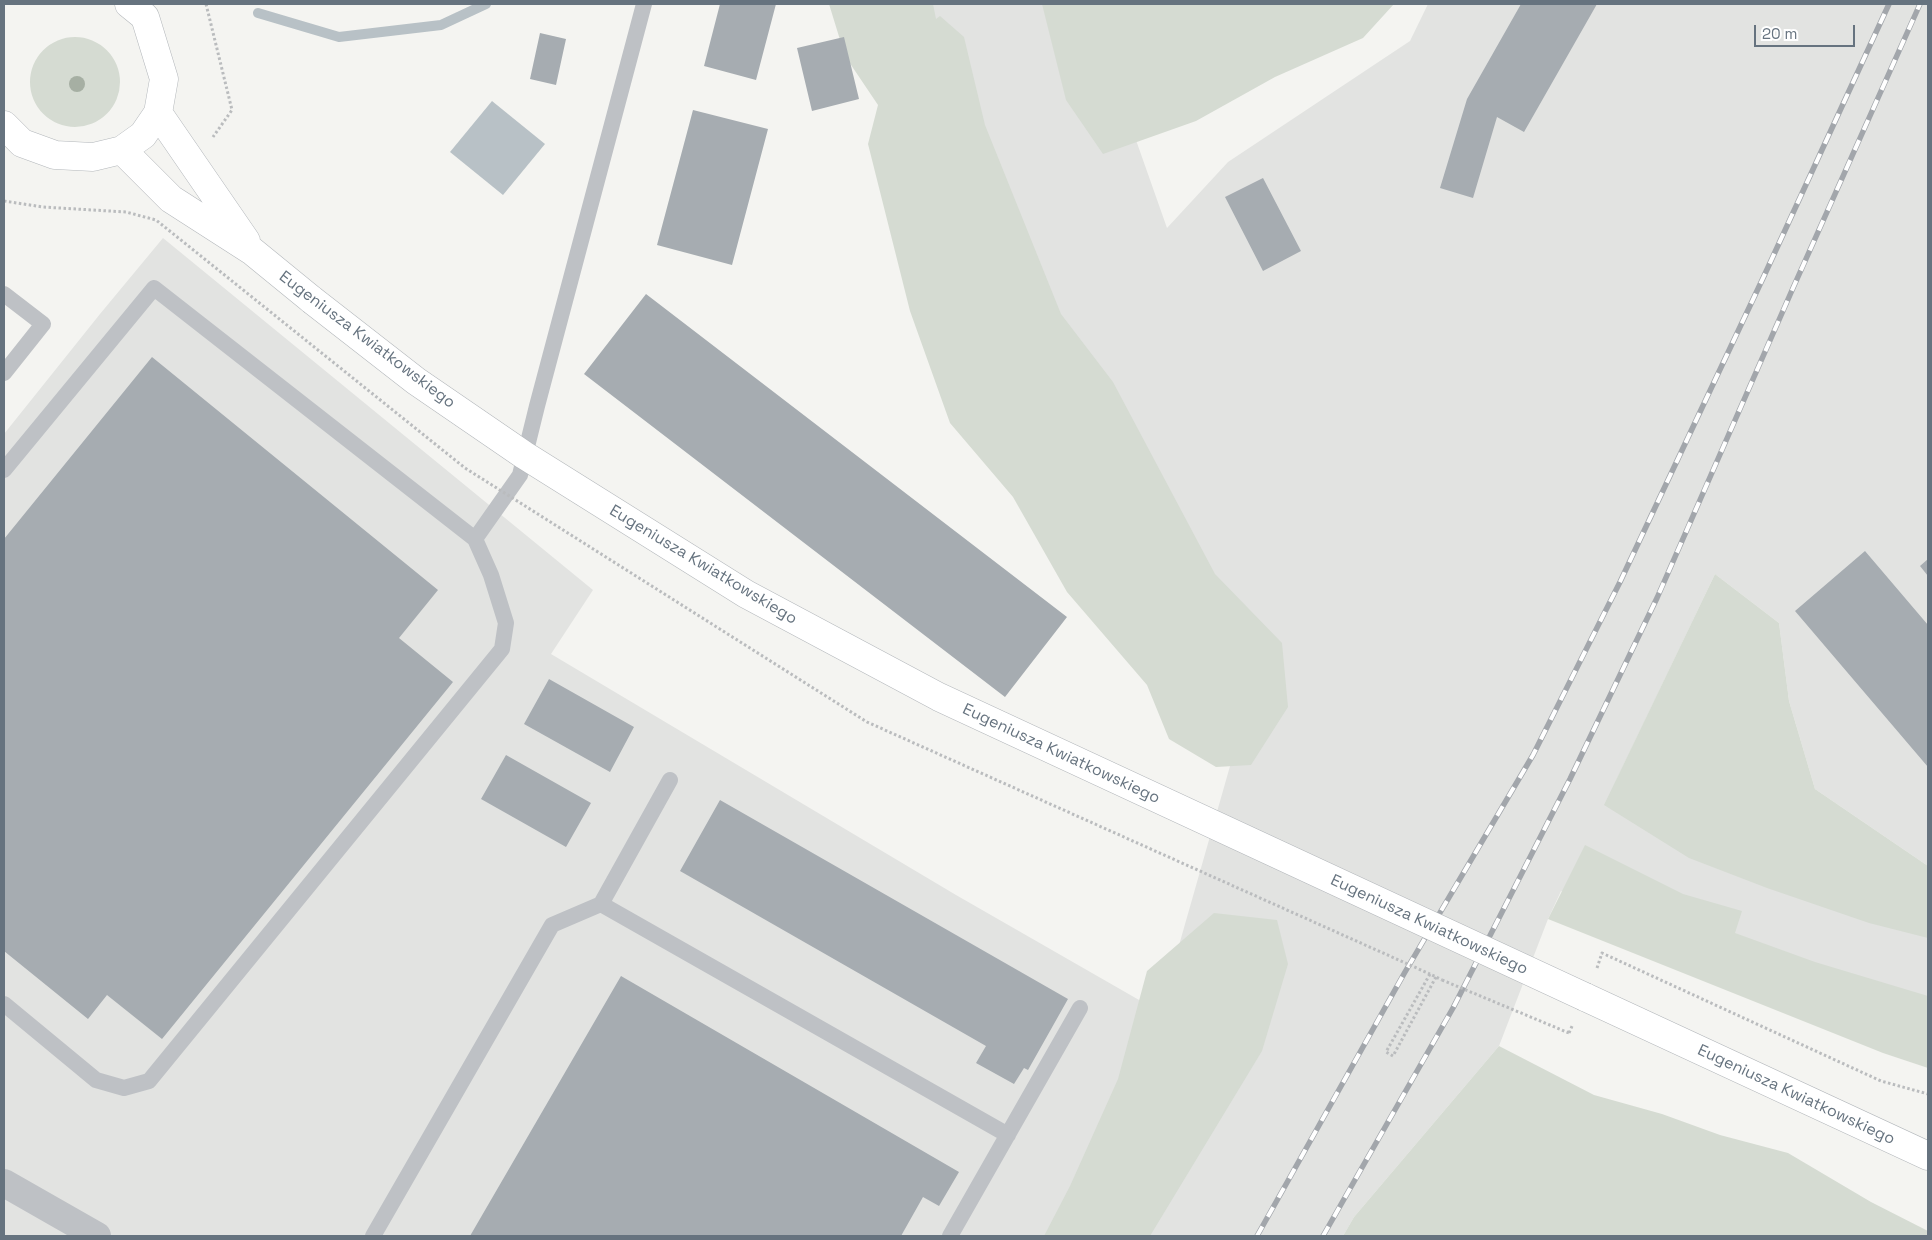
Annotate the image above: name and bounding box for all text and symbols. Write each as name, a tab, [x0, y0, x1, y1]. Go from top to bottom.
scale bar	[1757, 15, 1858, 47]
text: 20 m	[1762, 24, 1797, 43]
street label: Eugeniusza Kwiatkowskiego	[275, 267, 459, 413]
street label: Eugeniusza Kwiatkowskiego	[606, 501, 800, 629]
street label: Eugeniusza Kwiatkowskiego	[959, 700, 1163, 808]
street label: Eugeniusza Kwiatkowskiego	[1327, 871, 1531, 979]
street label: Eugeniusza Kwiatkowskiego	[1694, 1041, 1898, 1149]

